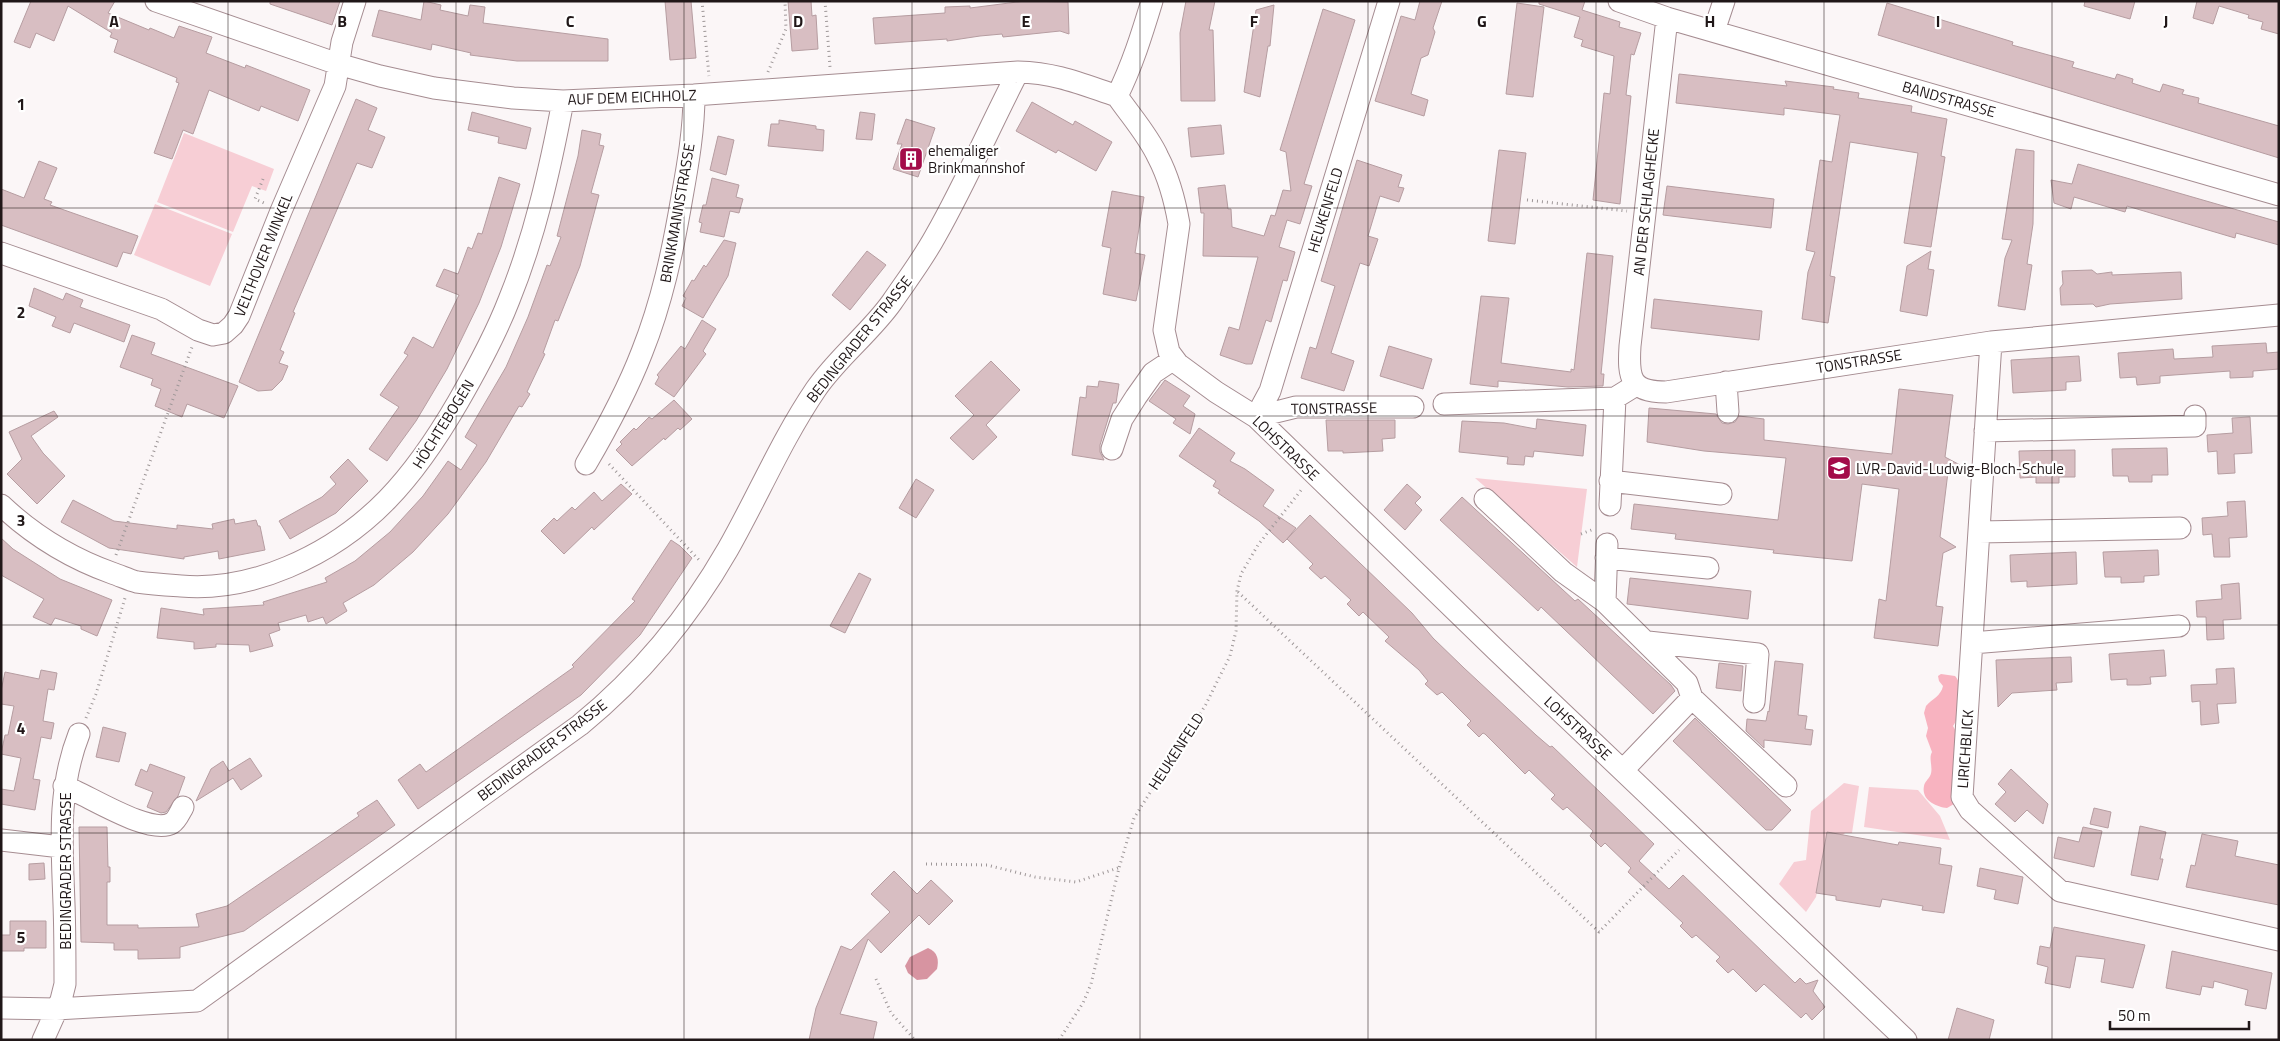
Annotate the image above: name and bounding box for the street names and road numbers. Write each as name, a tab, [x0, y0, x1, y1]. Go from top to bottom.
street label: BANDSTRASSE	[1899, 75, 1999, 123]
street label: AUF DEM EICHHOLZ	[567, 83, 697, 111]
street label: AN DER SCHLAGHECKE	[1627, 127, 1665, 277]
street label: BRINKMANNSTRASSE	[653, 141, 701, 285]
street label: HEUKENFELD	[1301, 165, 1349, 255]
street label: VELTHOVER WINKEL	[228, 190, 298, 320]
street label: BEDINGRADER STRASSE	[801, 271, 917, 407]
street label: TONSTRASSE	[1815, 343, 1903, 379]
street label: HÖCHTEBOGEN	[406, 375, 480, 473]
street label: TONSTRASSE	[1291, 396, 1377, 420]
street label: LOHSTRASSE	[1247, 410, 1325, 486]
street label: LOHSTRASSE	[1539, 690, 1617, 766]
street label: BEDINGRADER STRASSE	[472, 693, 612, 807]
street label: HEUKENFELD	[1142, 708, 1210, 794]
street label: LIRICHBLICK	[1951, 708, 1979, 789]
street label: BEDINGRADER STRASSE	[54, 792, 77, 950]

